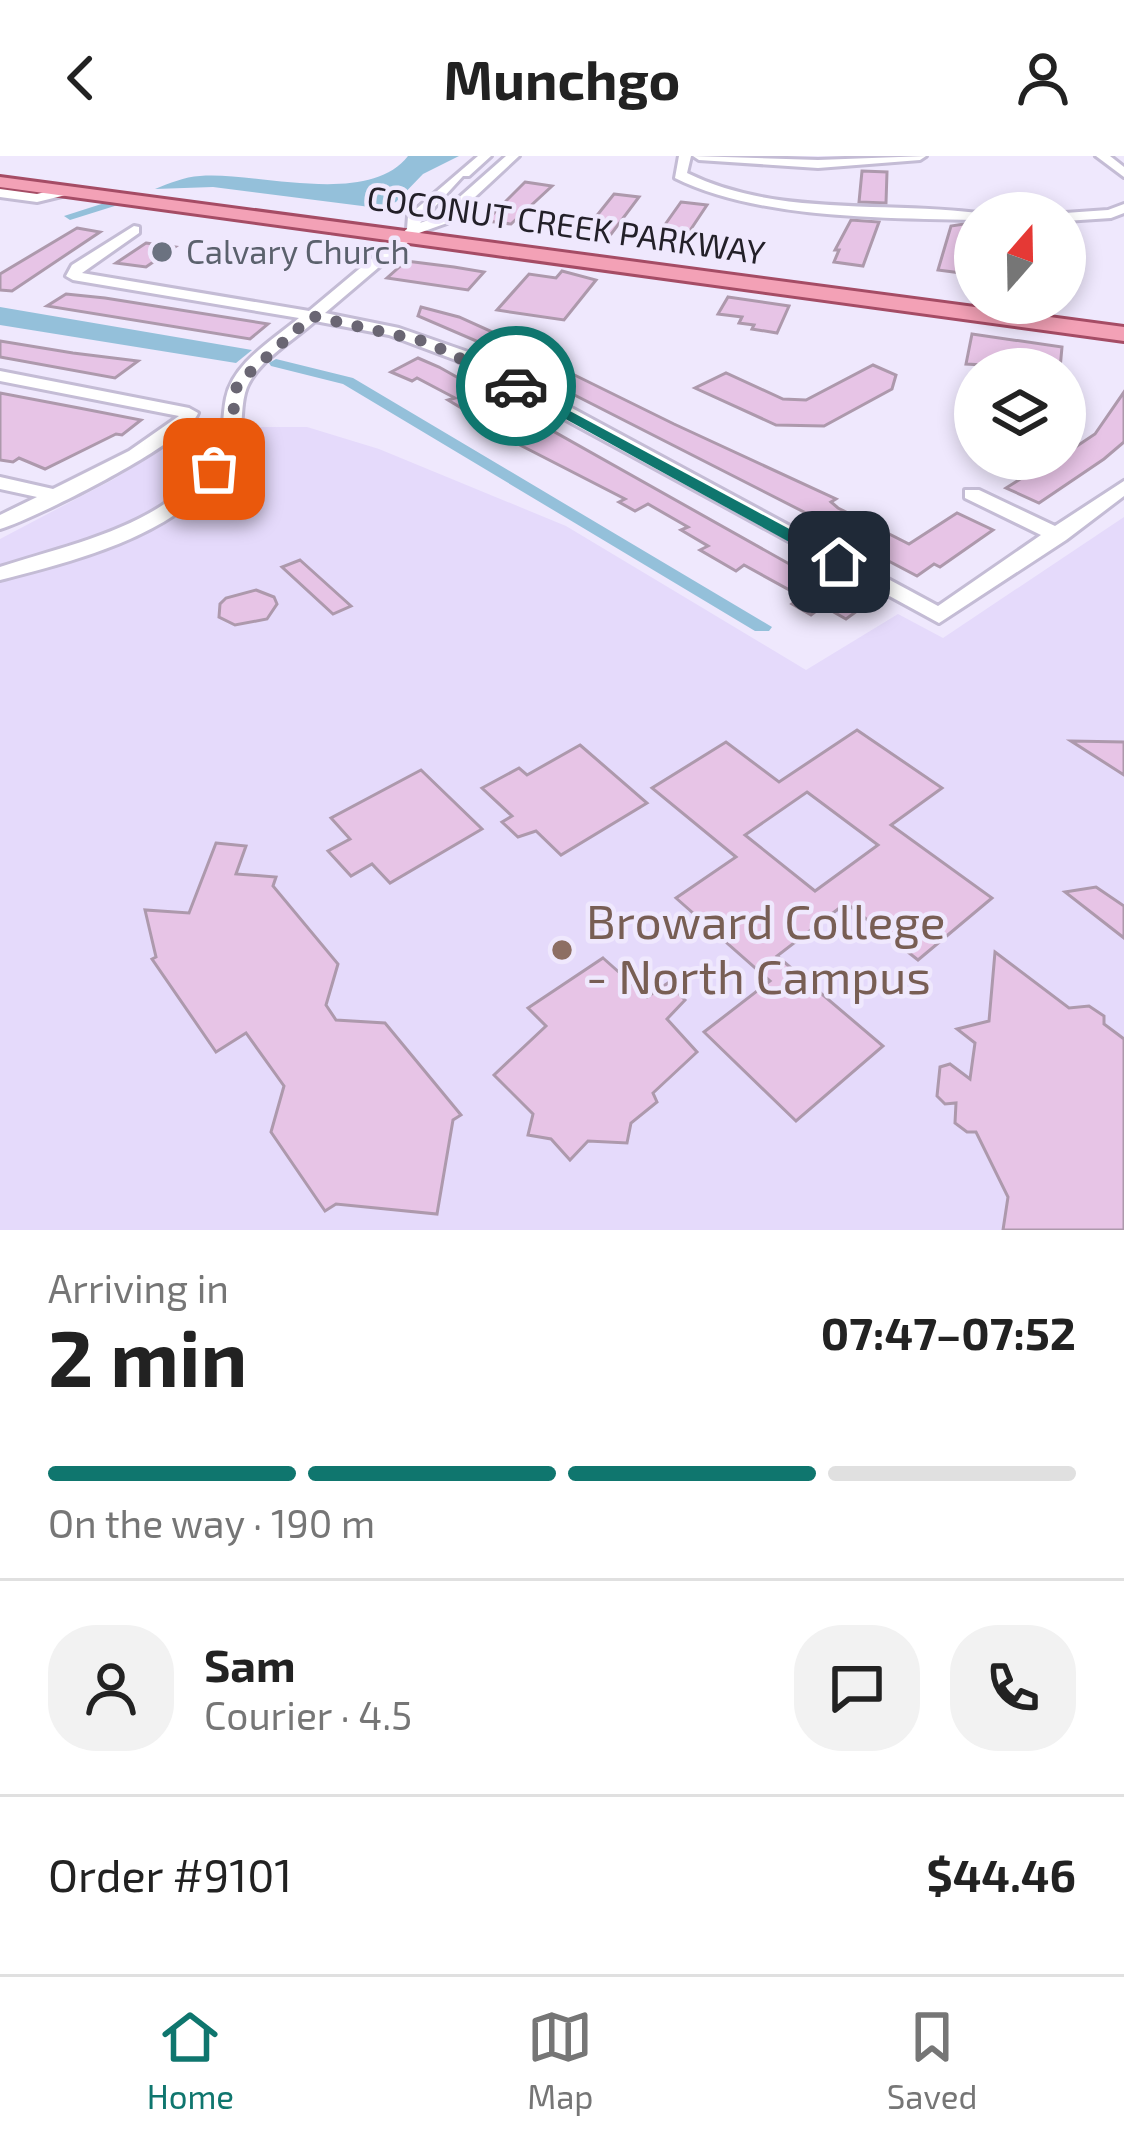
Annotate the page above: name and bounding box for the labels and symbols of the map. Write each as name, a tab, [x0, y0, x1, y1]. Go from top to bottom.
street label: COCONUT CREEK PARKWAY	[365, 176, 768, 272]
north arrow	[954, 192, 1086, 324]
place label: Calvary Church	[186, 231, 410, 271]
marker: Calvary Church	[149, 239, 175, 265]
courier	[456, 326, 576, 446]
pin	[163, 418, 265, 520]
pin	[788, 511, 890, 613]
place label: Broward College - North Campus	[586, 891, 946, 1004]
marker: Broward College - North Campus	[549, 937, 575, 963]

